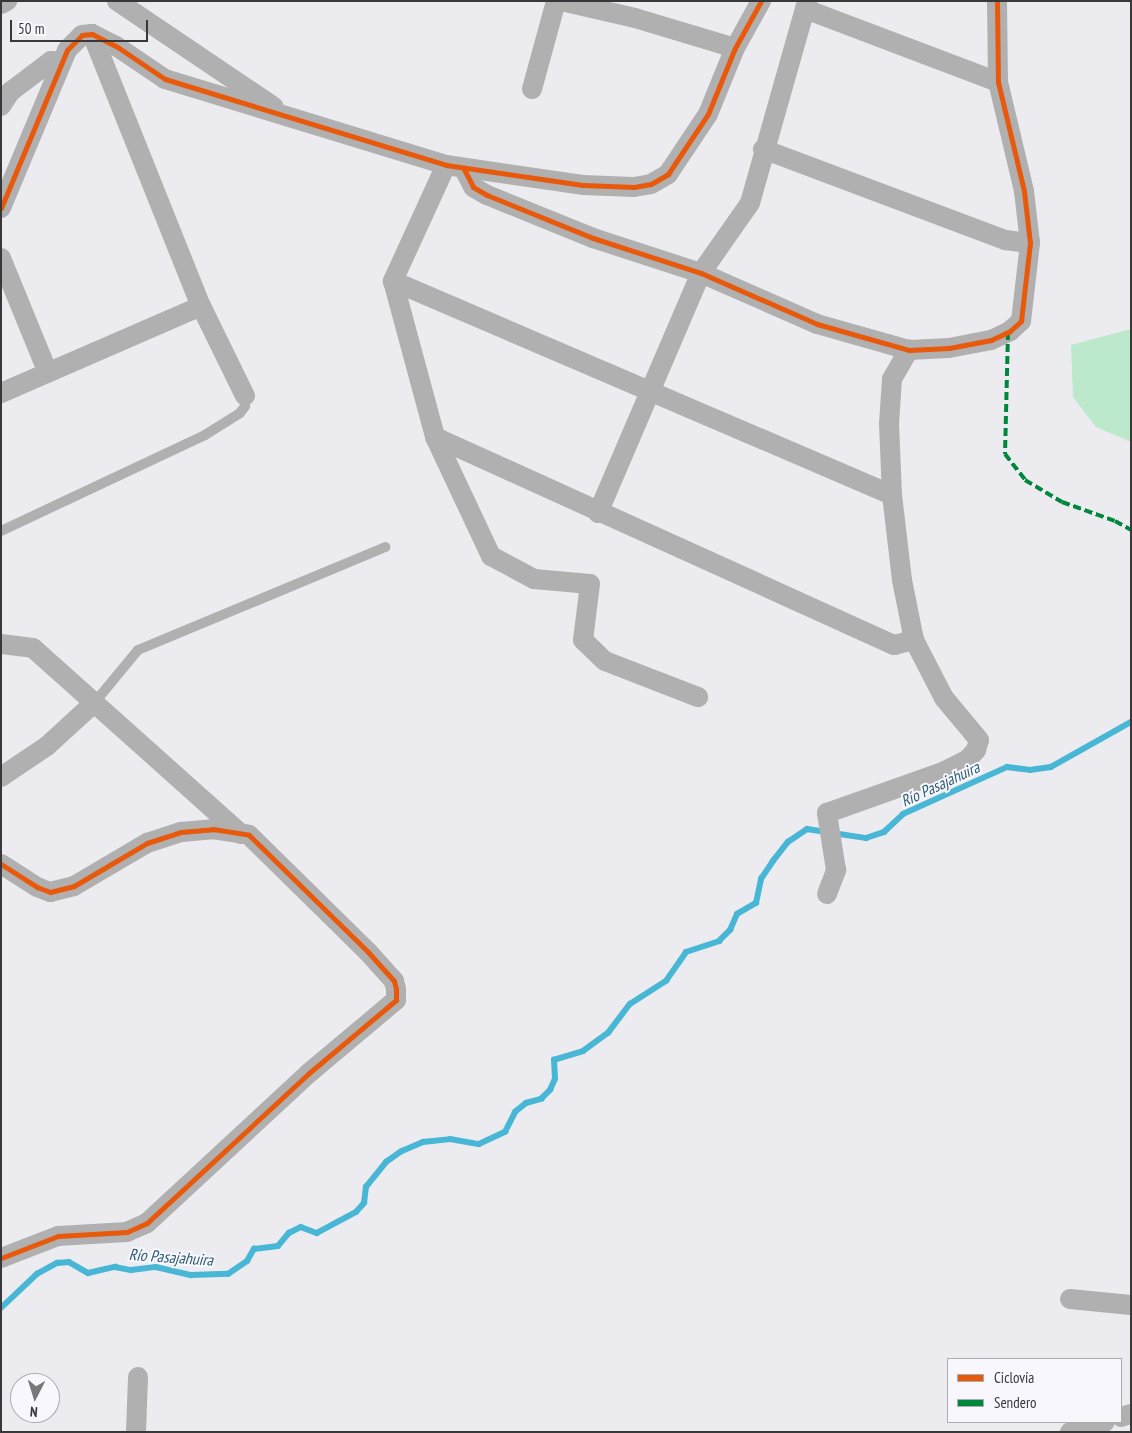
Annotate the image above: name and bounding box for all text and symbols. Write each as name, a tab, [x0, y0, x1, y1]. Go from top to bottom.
scale bar	[12, 10, 150, 42]
text: 50 m	[18, 19, 44, 38]
water label: Río Pasajahuira	[898, 757, 982, 811]
water label: Río Pasajahuira	[128, 1244, 214, 1270]
legend	[947, 1358, 1122, 1423]
text: Ciclovía	[994, 1368, 1034, 1387]
north arrow	[10, 1373, 60, 1423]
text: Sendero	[994, 1393, 1036, 1412]
text: N	[29, 1403, 38, 1421]

